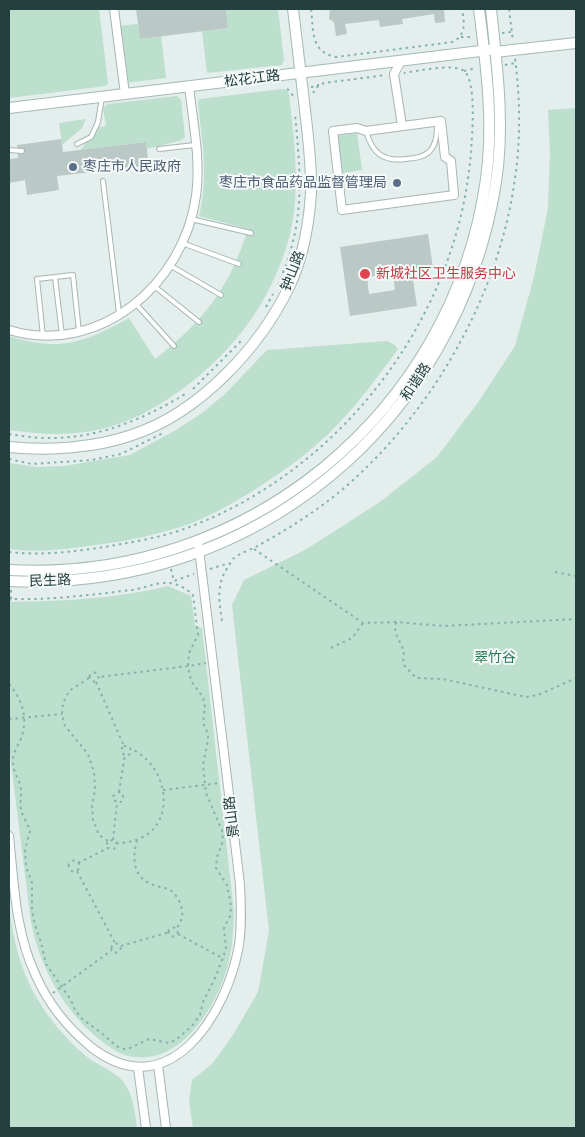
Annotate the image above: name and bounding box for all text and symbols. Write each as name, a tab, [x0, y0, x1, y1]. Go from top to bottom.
street label: 松花江路	[223, 67, 281, 91]
place label: 枣庄市人民政府	[83, 159, 181, 175]
marker: 枣庄市人民政府	[67, 161, 79, 173]
place label: 枣庄市食品药品监督管理局	[219, 175, 387, 191]
marker: 枣庄市食品药品监督管理局	[391, 177, 403, 189]
street label: 钟山路	[278, 248, 308, 294]
place label: 新城社区卫生服务中心	[376, 266, 516, 282]
marker: 新城社区卫生服务中心	[358, 267, 372, 281]
street label: 和谐路	[397, 360, 435, 404]
street label: 民生路	[29, 572, 71, 590]
park label: 翠竹谷	[474, 650, 516, 666]
street label: 景山路	[221, 795, 243, 839]

